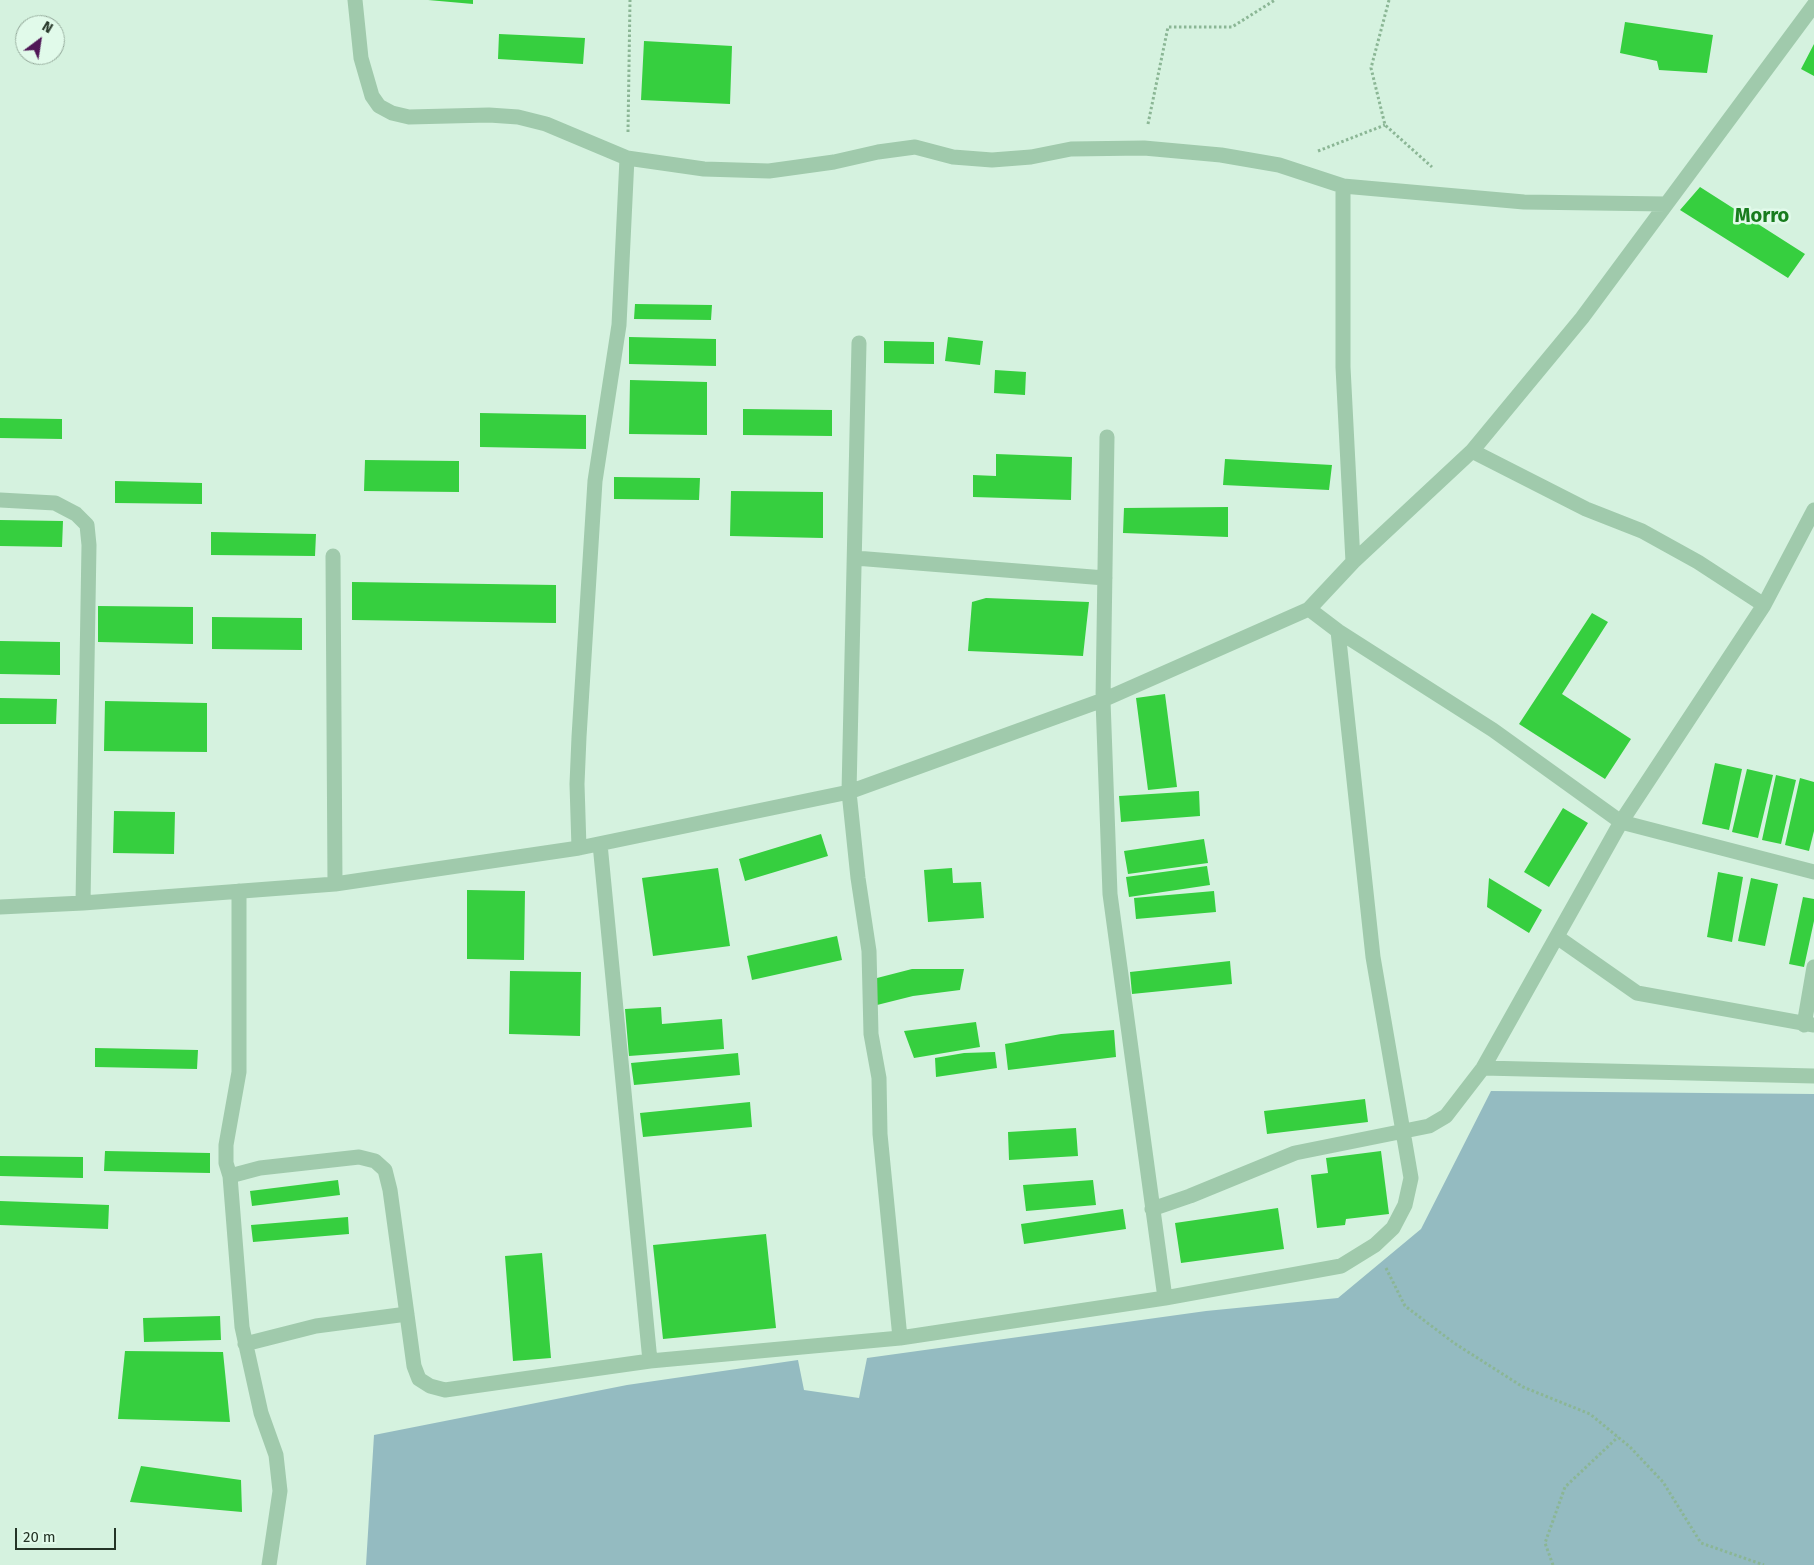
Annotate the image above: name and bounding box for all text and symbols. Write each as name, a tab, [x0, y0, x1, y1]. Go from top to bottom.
north arrow	[15, 15, 65, 65]
text: N	[39, 18, 56, 37]
district label: Morro	[1735, 204, 1789, 228]
scale bar	[18, 1518, 119, 1550]
text: 20 m	[23, 1528, 56, 1546]

